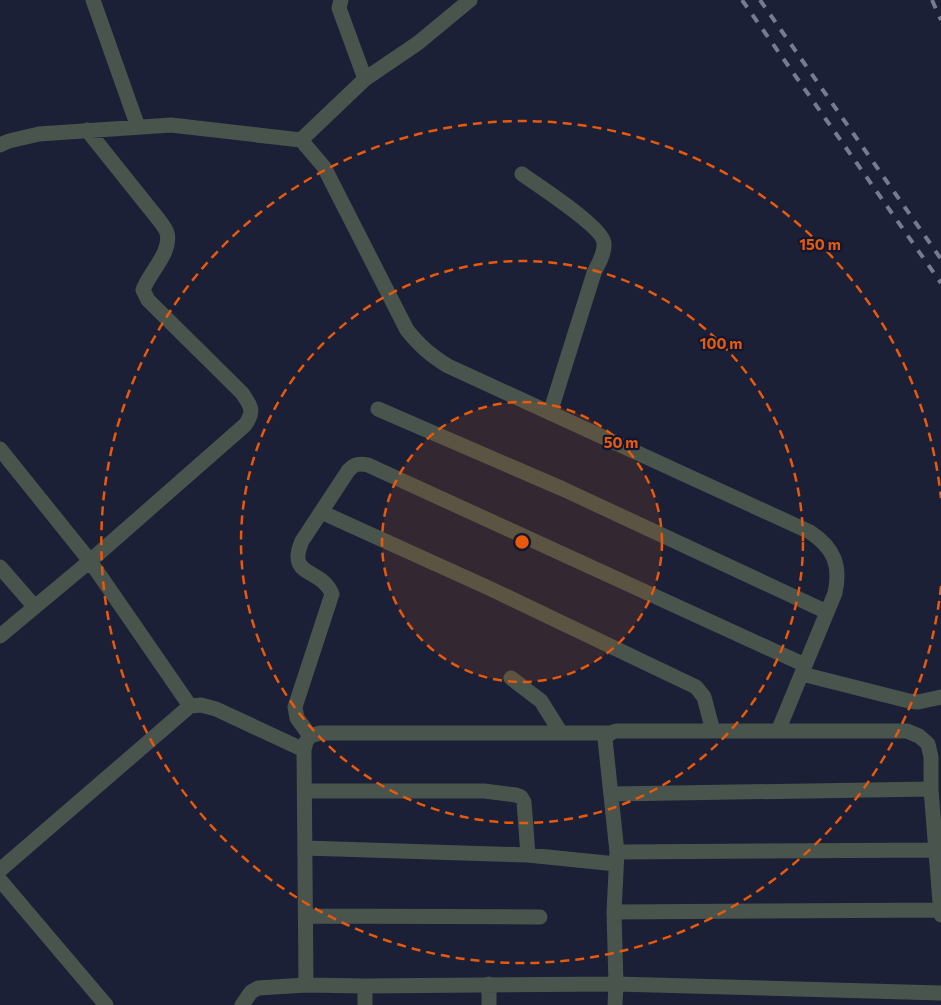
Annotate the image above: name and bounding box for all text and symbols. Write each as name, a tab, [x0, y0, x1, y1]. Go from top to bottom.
text: 150 m	[799, 235, 841, 253]
text: 100 m	[700, 334, 742, 352]
text: 50 m	[604, 433, 638, 451]
centre of rings	[513, 533, 531, 551]

